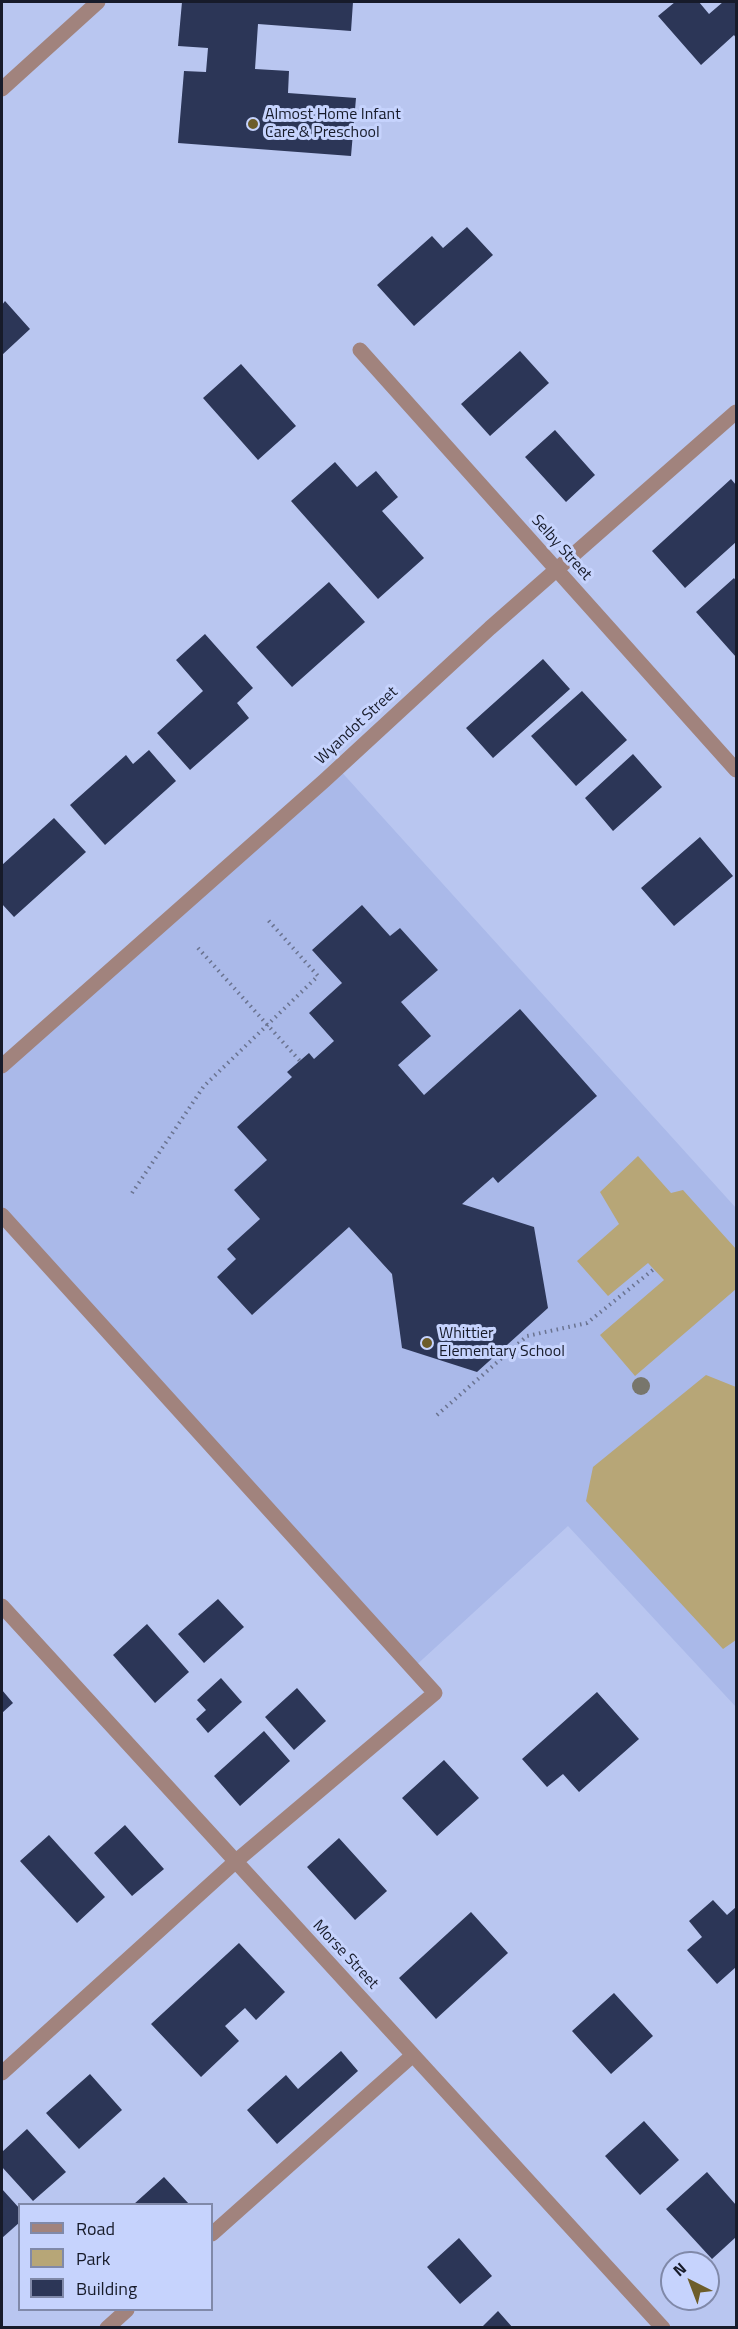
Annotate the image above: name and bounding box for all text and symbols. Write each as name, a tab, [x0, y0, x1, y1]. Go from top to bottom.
place label: Almost Home Infant Care & Preschool	[265, 105, 401, 143]
marker: Almost Home Infant Care & Preschool	[246, 117, 260, 131]
street label: Selby Street	[527, 511, 595, 585]
street label: Wyandot Street	[312, 683, 402, 769]
place label: Whittier Elementary School	[439, 1324, 565, 1362]
marker: Whittier Elementary School	[420, 1336, 434, 1350]
street label: Morse Street	[308, 1916, 382, 1994]
legend	[18, 2203, 213, 2311]
text: Road	[76, 2215, 115, 2242]
text: Park	[76, 2245, 110, 2272]
north arrow	[660, 2251, 720, 2311]
text: N	[667, 2256, 691, 2282]
text: Building	[76, 2275, 137, 2302]

